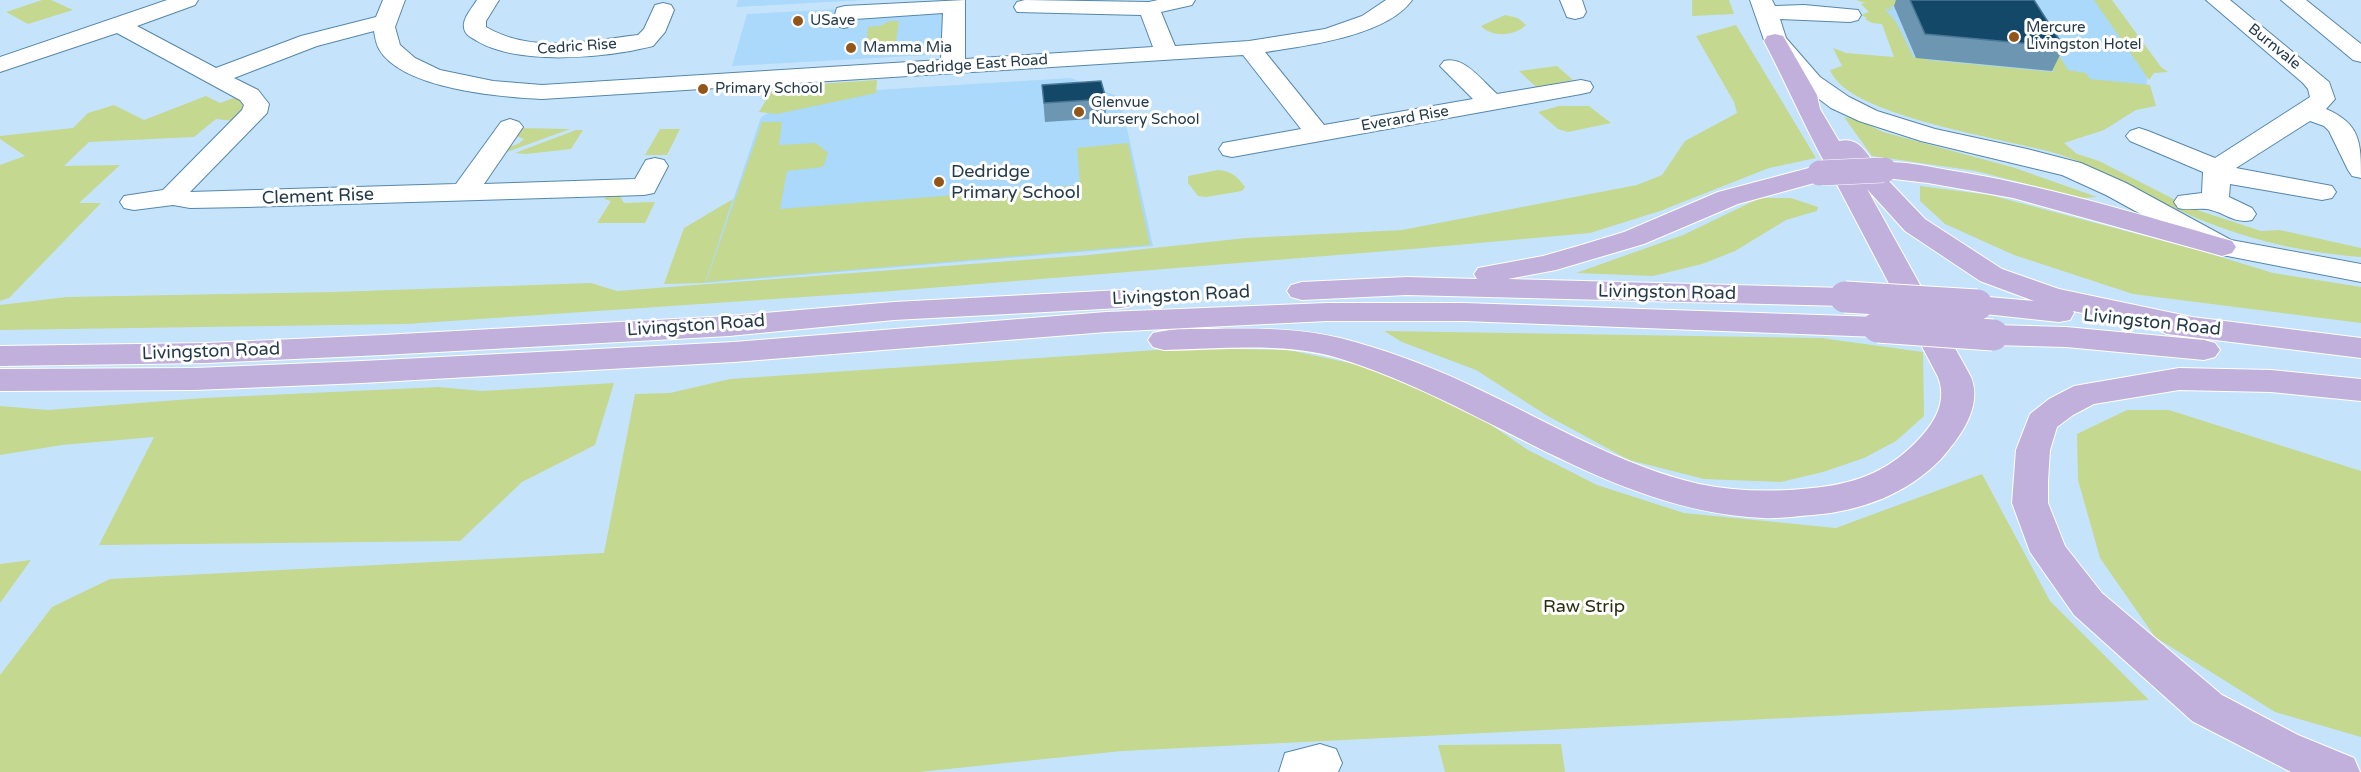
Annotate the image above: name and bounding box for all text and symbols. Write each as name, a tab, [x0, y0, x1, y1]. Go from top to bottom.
place label: USave	[810, 12, 855, 30]
marker: USave	[791, 14, 805, 28]
place label: Mercure Livingston Hotel	[2026, 19, 2142, 54]
street label: Burnvale	[2244, 20, 2304, 74]
marker: Mercure Livingston Hotel	[2007, 30, 2021, 44]
street label: Cedric Rise	[537, 35, 617, 59]
place label: Mamma Mia	[863, 39, 952, 57]
marker: Mamma Mia	[844, 41, 858, 55]
street label: Dedridge East Road	[905, 51, 1049, 79]
place label: Primary School	[715, 80, 823, 98]
marker: Primary School	[696, 82, 710, 96]
place label: Glenvue Nursery School	[1091, 94, 1199, 129]
street label: Everard Rise	[1360, 102, 1450, 136]
marker: Glenvue Nursery School	[1072, 105, 1086, 119]
place label: Dedridge Primary School	[951, 161, 1080, 204]
marker: Dedridge Primary School	[932, 175, 946, 189]
street label: Clement Rise	[261, 184, 375, 210]
street label: Livingston Road	[1598, 281, 1736, 305]
street label: Livingston Road	[1111, 282, 1251, 310]
street label: Livingston Road	[2082, 305, 2222, 341]
street label: Livingston Road	[626, 310, 766, 342]
street label: Livingston Road	[142, 339, 280, 365]
park label: Raw Strip	[1543, 596, 1625, 618]

